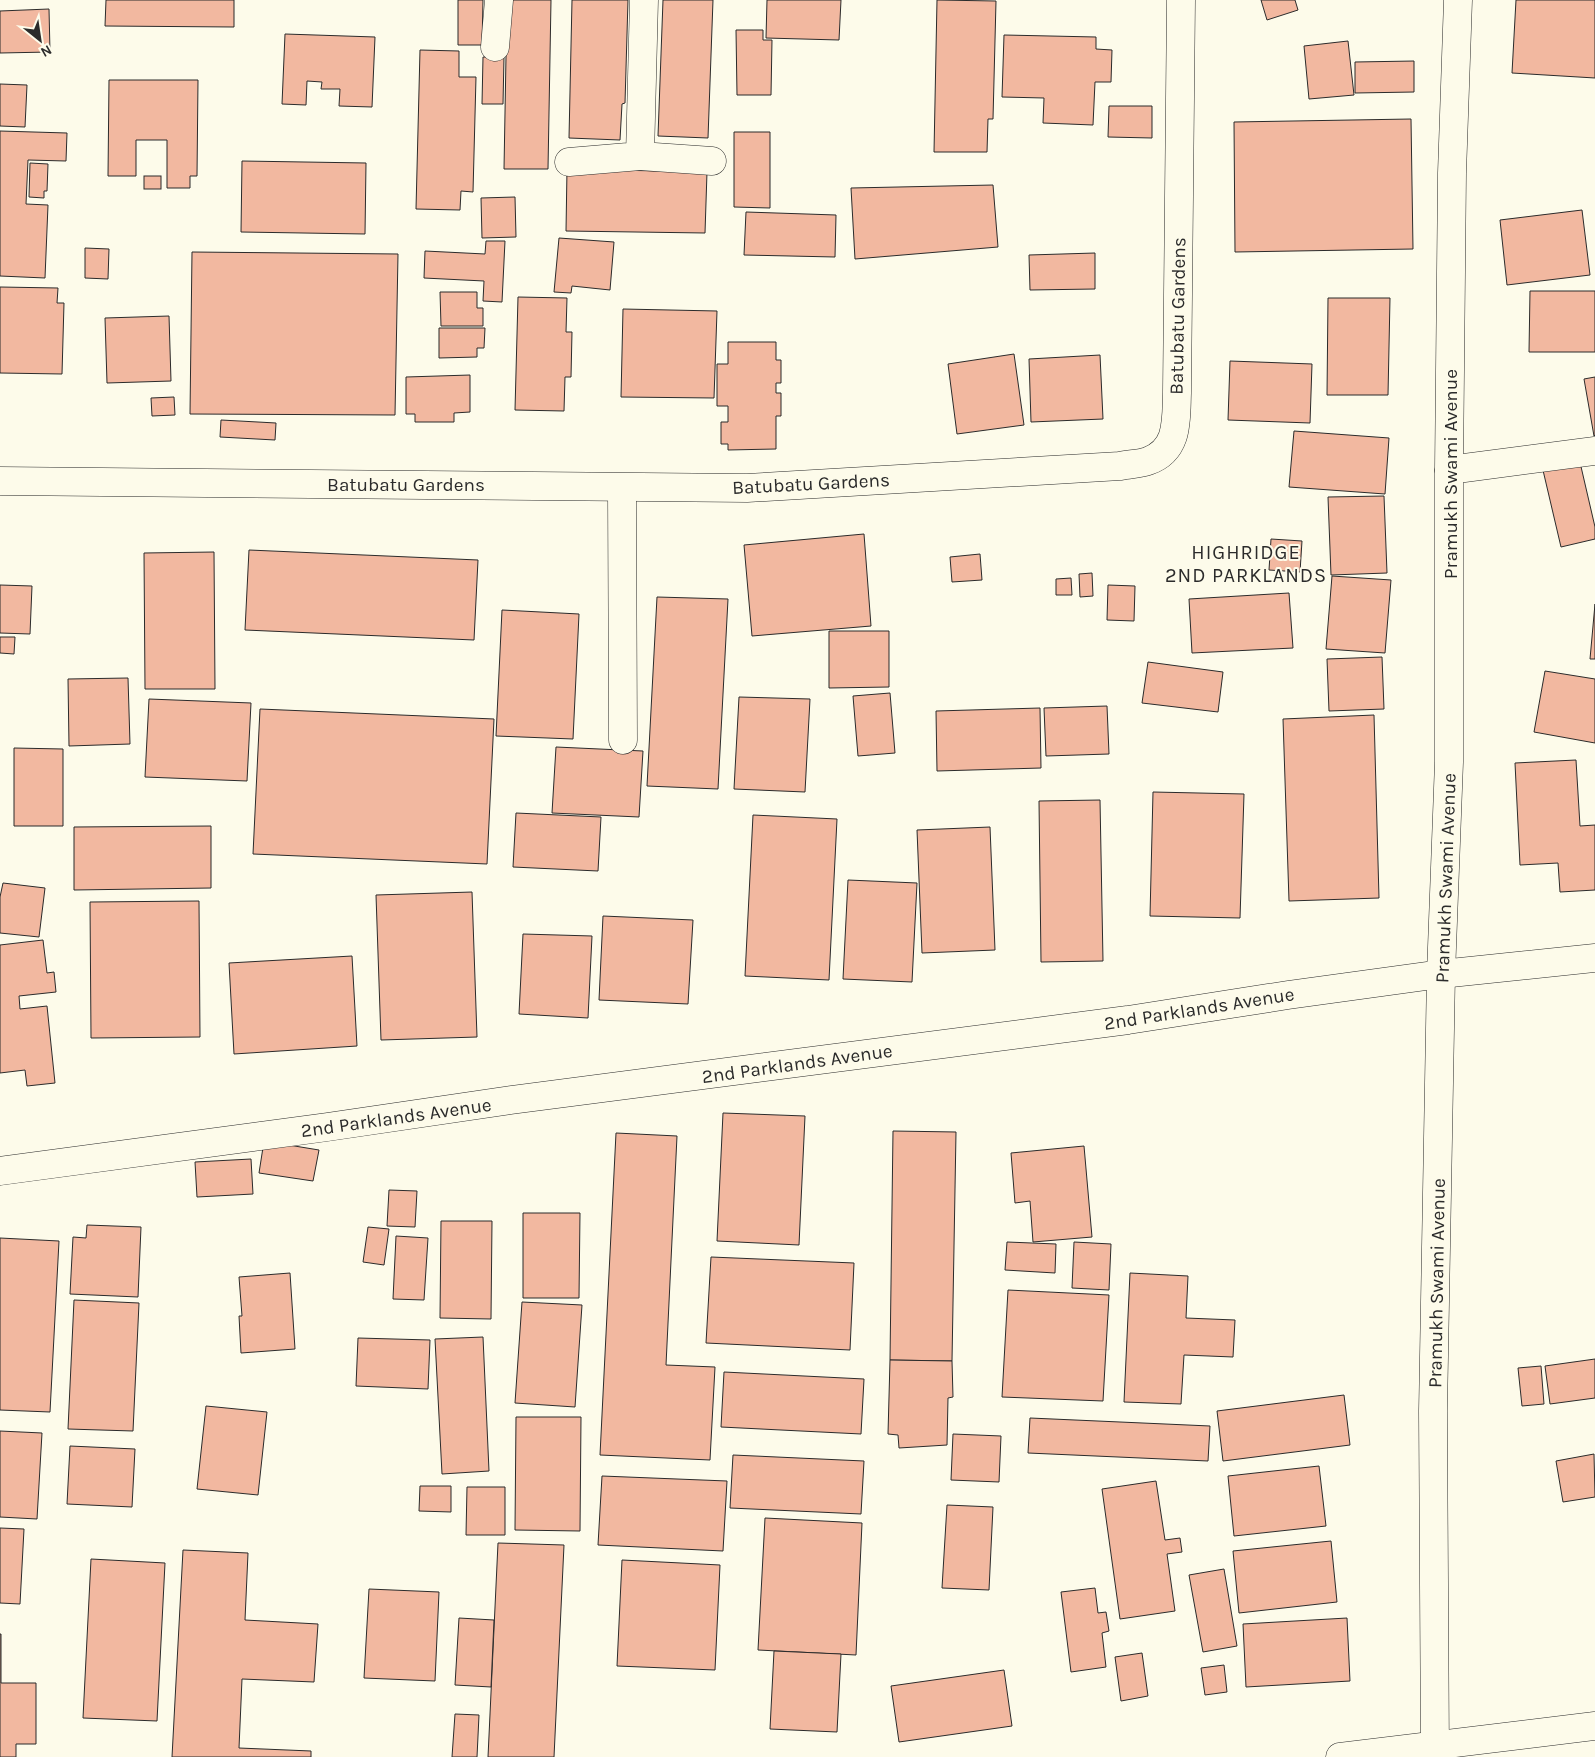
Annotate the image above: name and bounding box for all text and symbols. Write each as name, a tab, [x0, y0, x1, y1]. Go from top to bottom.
north arrow	[15, 15, 65, 65]
text: N	[38, 41, 55, 61]
street label: Batubatu Gardens	[1166, 237, 1190, 395]
street label: Pramukh Swami Avenue	[1440, 369, 1462, 579]
street label: Batubatu Gardens	[732, 469, 890, 499]
street label: Batubatu Gardens	[327, 474, 485, 496]
district label: HIGHRIDGE 2ND PARKLANDS	[1165, 541, 1327, 587]
street label: Pramukh Swami Avenue	[1431, 773, 1461, 983]
street label: 2nd Parklands Avenue	[1102, 983, 1296, 1035]
street label: 2nd Parklands Avenue	[700, 1040, 894, 1088]
street label: 2nd Parklands Avenue	[299, 1094, 493, 1142]
street label: Pramukh Swami Avenue	[1424, 1178, 1450, 1388]

